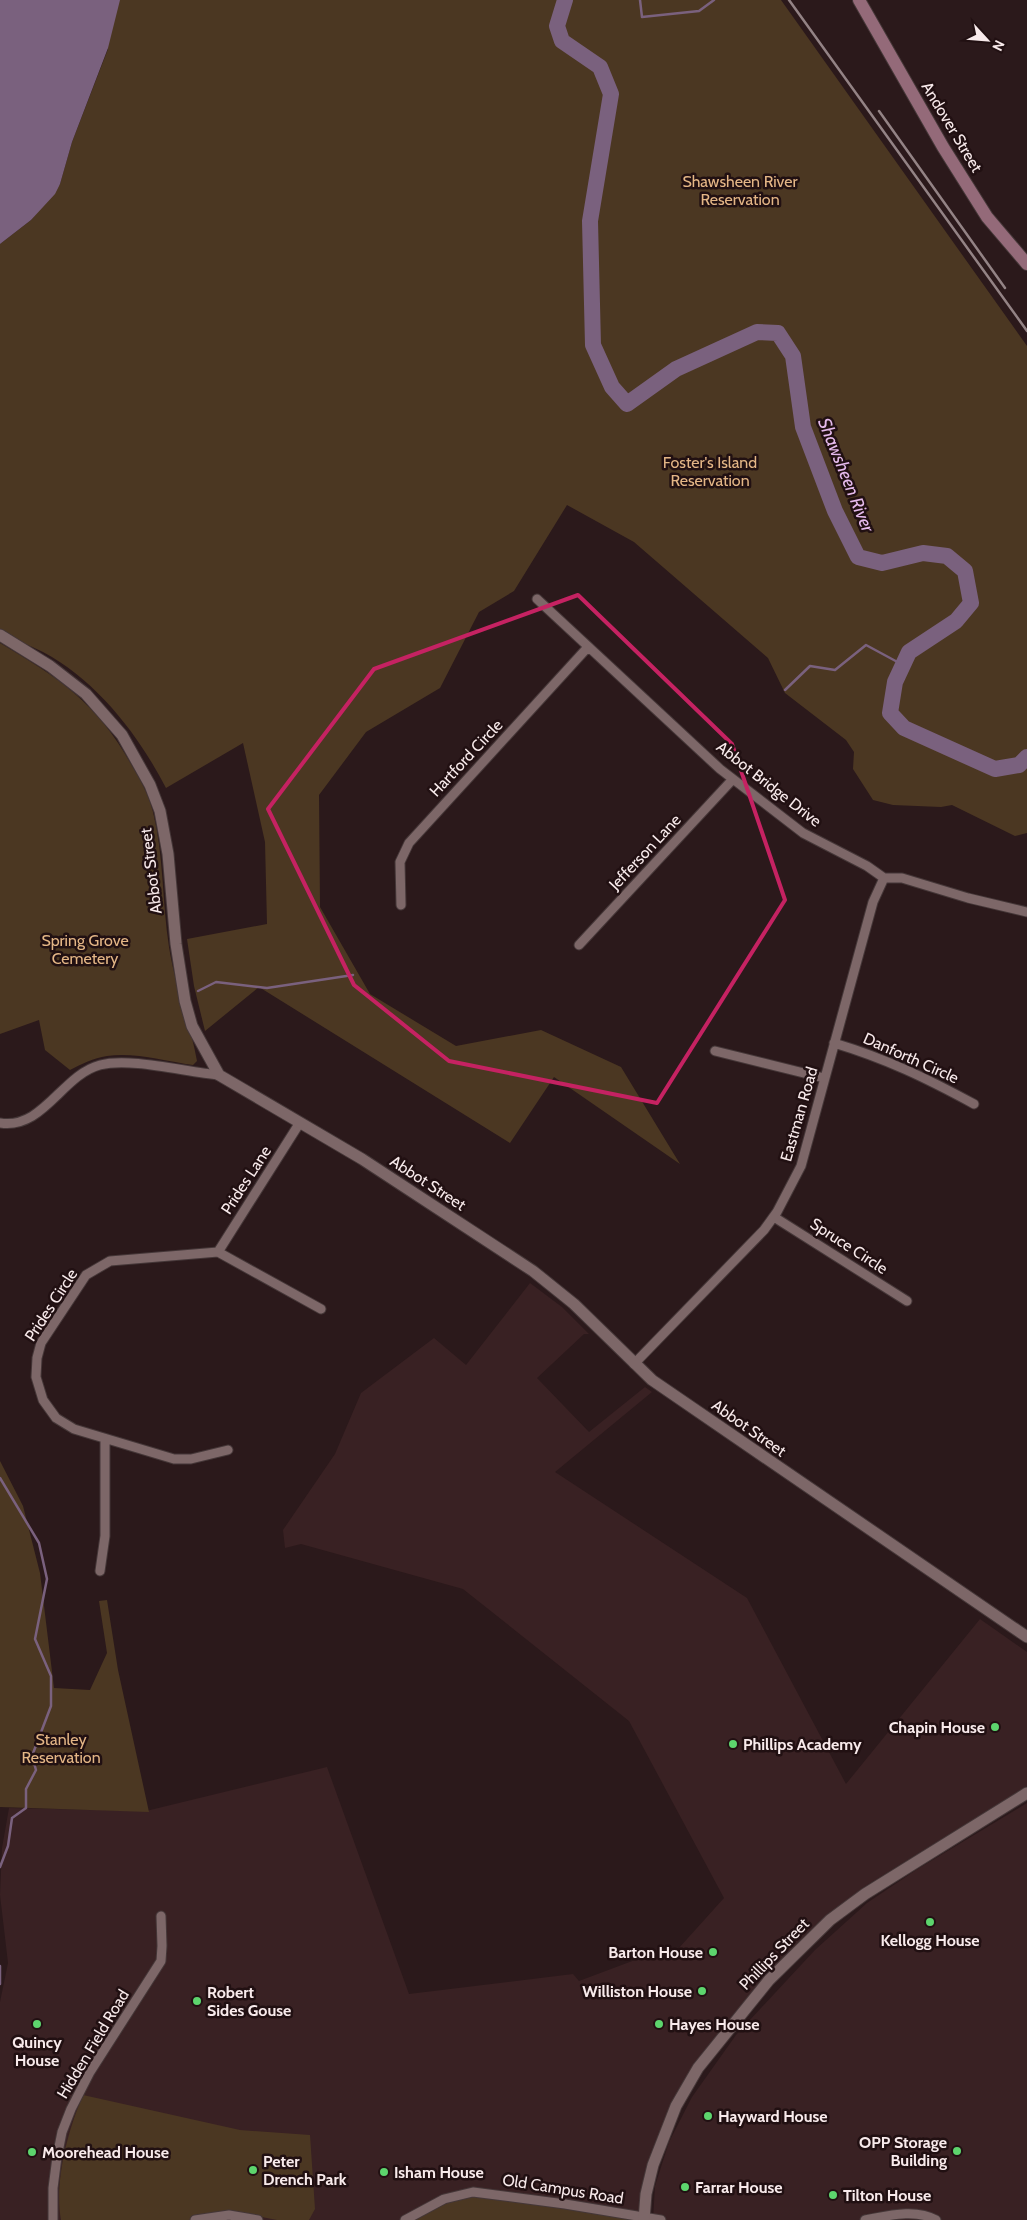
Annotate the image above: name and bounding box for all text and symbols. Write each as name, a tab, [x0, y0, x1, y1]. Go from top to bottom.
north arrow	[962, 15, 1012, 65]
text: N	[988, 37, 1009, 54]
street label: Andover Street	[918, 78, 987, 176]
park label: Shawsheen River Reservation	[682, 172, 799, 209]
water label: Shawsheen River	[813, 415, 879, 537]
park label: Foster's Island Reservation	[663, 453, 757, 490]
street label: Hartford Circle	[426, 716, 506, 800]
street label: Abbot Bridge Drive	[713, 737, 825, 831]
street label: Jefferson Lane	[604, 810, 685, 895]
street label: Abbot Street	[136, 826, 166, 915]
park label: Spring Grove Cemetery	[41, 931, 129, 968]
street label: Danforth Circle	[860, 1028, 962, 1088]
street label: Eastman Road	[776, 1065, 822, 1163]
street label: Prides Lane	[217, 1142, 275, 1218]
street label: Abbot Street	[387, 1151, 470, 1215]
street label: Spruce Circle	[807, 1214, 891, 1278]
street label: Prides Circle	[21, 1265, 81, 1345]
street label: Abbot Street	[708, 1395, 790, 1461]
place label: Chapin House	[889, 1718, 985, 1737]
marker: Chapin House	[989, 1721, 1001, 1733]
park label: Stanley Reservation	[21, 1730, 101, 1767]
place label: Phillips Academy	[743, 1735, 862, 1754]
marker: Phillips Academy	[727, 1738, 739, 1750]
street label: Phillips Street	[735, 1914, 813, 1994]
marker: Kellogg House	[924, 1916, 936, 1928]
place label: Kellogg House	[880, 1931, 980, 1950]
place label: Barton House	[608, 1943, 703, 1962]
marker: Barton House	[707, 1946, 719, 1958]
place label: Williston House	[582, 1982, 692, 2001]
place label: Robert Sides Gouse	[207, 1983, 291, 2020]
marker: Williston House	[696, 1985, 708, 1997]
street label: Hidden Field Road	[53, 1986, 133, 2102]
marker: Robert Sides Gouse	[191, 1995, 203, 2007]
place label: Hayes House	[669, 2015, 760, 2034]
marker: Quincy House	[31, 2018, 43, 2030]
marker: Hayes House	[653, 2018, 665, 2030]
place label: Quincy House	[12, 2033, 62, 2070]
place label: Hayward House	[718, 2107, 828, 2126]
marker: Hayward House	[702, 2110, 714, 2122]
place label: OPP Storage Building	[859, 2133, 947, 2170]
place label: Moorehead House	[42, 2143, 169, 2162]
marker: OPP Storage Building	[951, 2145, 963, 2157]
marker: Moorehead House	[26, 2146, 38, 2158]
place label: Peter Drench Park	[263, 2152, 347, 2189]
place label: Isham House	[394, 2163, 484, 2182]
marker: Peter Drench Park	[247, 2164, 259, 2176]
marker: Isham House	[378, 2166, 390, 2178]
street label: Old Campus Road	[501, 2170, 625, 2208]
place label: Farrar House	[695, 2178, 782, 2197]
marker: Farrar House	[679, 2181, 691, 2193]
place label: Tilton House	[843, 2186, 931, 2205]
marker: Tilton House	[827, 2189, 839, 2201]

